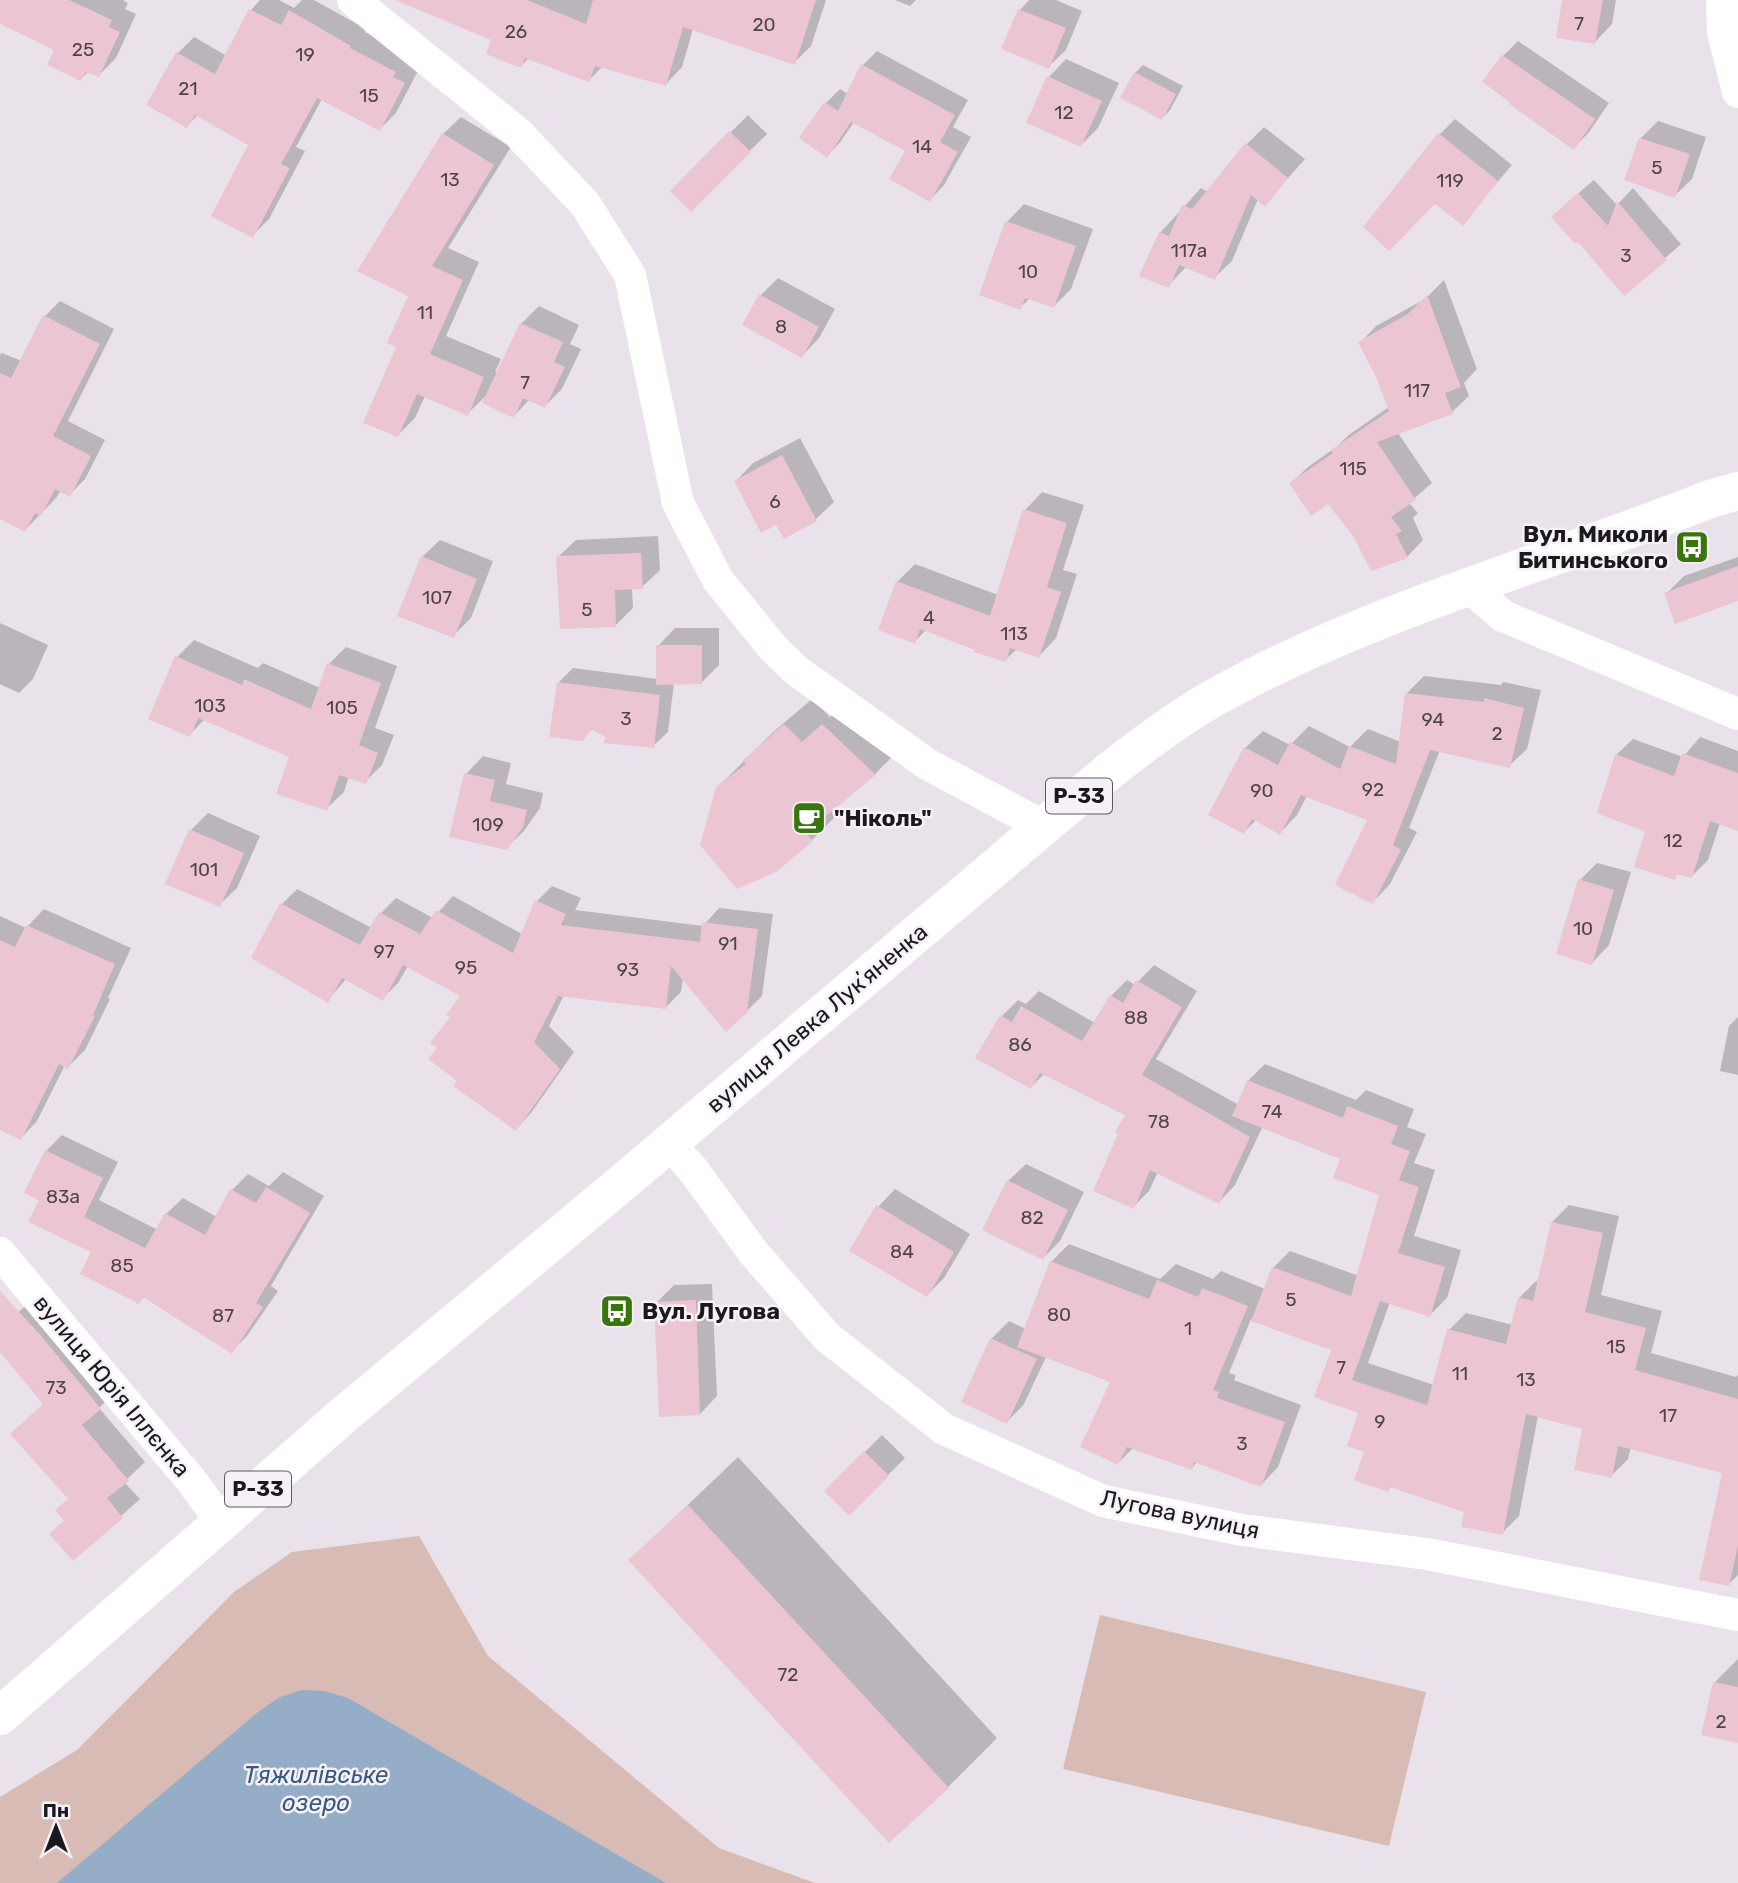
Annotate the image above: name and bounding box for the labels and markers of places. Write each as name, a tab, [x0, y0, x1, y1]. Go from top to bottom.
place label: Вул. Миколи Битинського	[1518, 520, 1668, 574]
bus stop icon: Вул. Миколи Битинського	[1673, 528, 1711, 566]
cafe icon: "Ніколь"	[790, 799, 828, 837]
place label: "Ніколь"	[834, 804, 932, 832]
bus stop icon: Вул. Лугова	[598, 1292, 636, 1330]
place label: Вул. Лугова	[642, 1297, 780, 1325]

